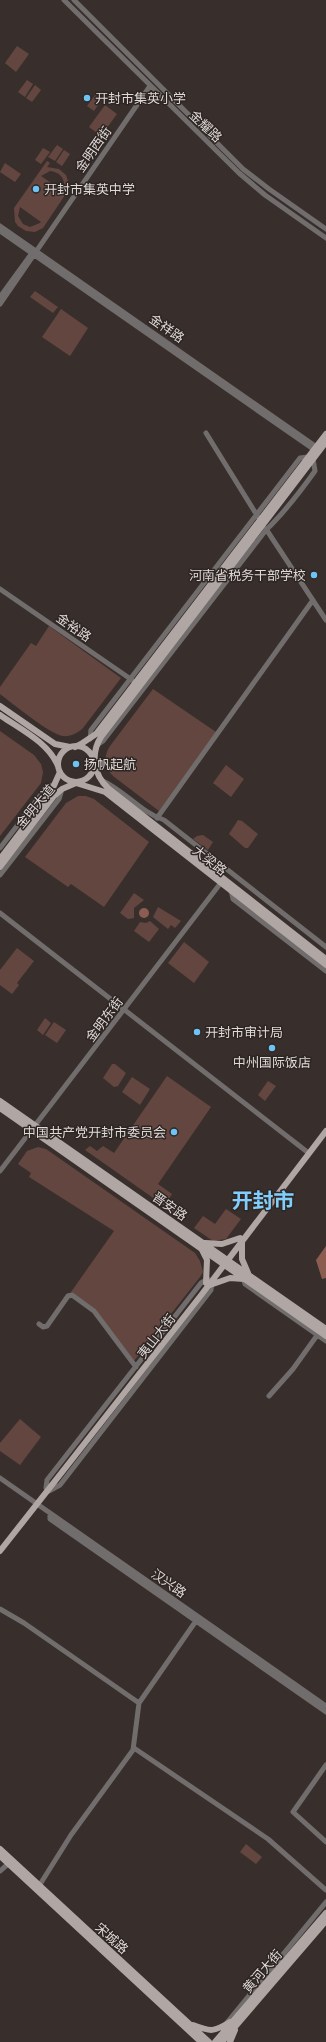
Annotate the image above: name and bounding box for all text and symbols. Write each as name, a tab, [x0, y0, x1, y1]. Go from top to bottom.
place label: 开封市集英小学	[95, 89, 186, 107]
marker: 开封市集英小学	[82, 93, 92, 103]
street label: 金耀路	[186, 106, 226, 146]
street label: 金明西街	[71, 123, 115, 175]
place label: 开封市集英中学	[44, 180, 135, 198]
marker: 开封市集英中学	[31, 184, 41, 194]
street label: 金祥路	[146, 309, 188, 347]
place label: 河南省税务干部学校	[189, 566, 306, 584]
marker: 河南省税务干部学校	[309, 570, 319, 580]
street label: 金裕路	[53, 608, 95, 646]
place label: 扬帆起航	[84, 755, 136, 773]
marker: 扬帆起航	[71, 759, 81, 769]
street label: 金明大道	[11, 780, 59, 832]
street label: 大梁路	[189, 841, 231, 879]
street label: 金明东街	[81, 993, 127, 1045]
place label: 开封市审计局	[205, 1023, 283, 1041]
marker: 开封市审计局	[192, 1027, 202, 1037]
marker: 中州国际饭店	[267, 1043, 277, 1053]
place label: 中州国际饭店	[233, 1053, 311, 1071]
place label: 中国共产党开封市委员会	[23, 1123, 166, 1141]
marker: 中国共产党开封市委员会	[169, 1127, 179, 1137]
district label: 开封市	[232, 1186, 295, 1214]
street label: 晋安路	[149, 1187, 191, 1225]
street label: 夷山大街	[133, 1310, 179, 1362]
street label: 汉兴路	[148, 1564, 190, 1602]
street label: 宋城路	[91, 1918, 133, 1958]
street label: 黄河大街	[238, 1945, 286, 1997]

